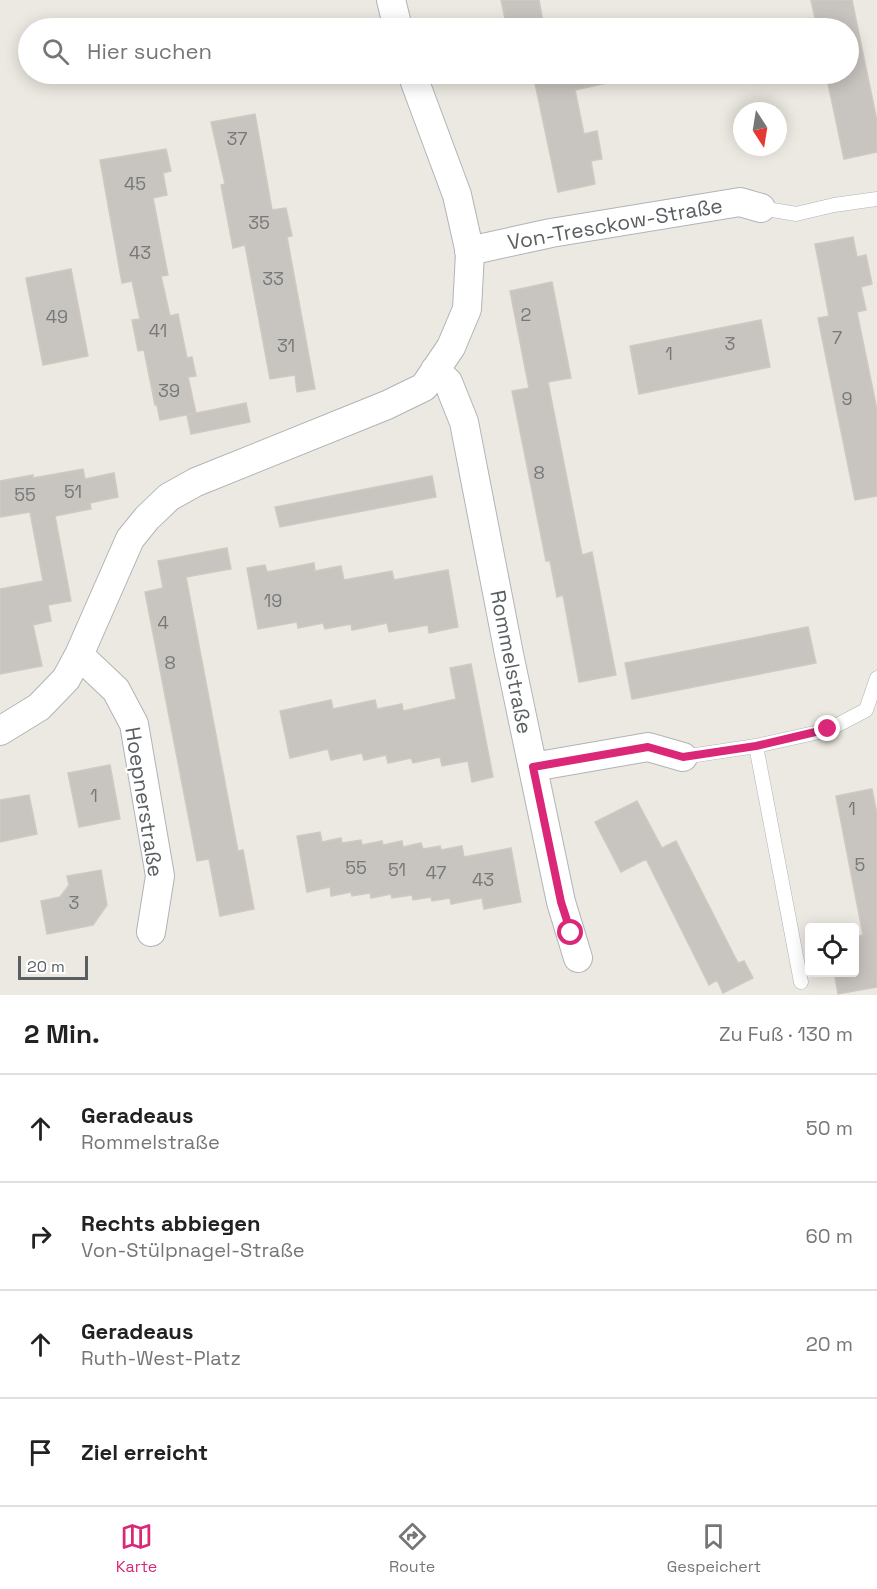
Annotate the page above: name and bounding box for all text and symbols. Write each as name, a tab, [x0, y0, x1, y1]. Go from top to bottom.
search box	[18, 18, 859, 84]
icon: search	[39, 35, 72, 68]
text: Hier suchen	[87, 37, 212, 65]
north arrow	[733, 102, 787, 156]
house number: 37	[226, 127, 248, 150]
house number: 45	[124, 172, 146, 195]
street label: Von-Tresckow-Straße	[505, 191, 724, 256]
house number: 35	[248, 211, 270, 234]
house number: 43	[129, 241, 151, 264]
house number: 33	[262, 267, 284, 290]
house number: 2	[521, 303, 531, 326]
house number: 49	[46, 305, 68, 328]
house number: 41	[149, 319, 167, 342]
house number: 7	[832, 326, 842, 349]
house number: 3	[725, 332, 735, 355]
house number: 31	[277, 334, 295, 357]
house number: 1	[665, 342, 673, 365]
house number: 39	[158, 379, 180, 402]
house number: 9	[841, 387, 853, 410]
house number: 8	[533, 461, 545, 484]
house number: 51	[64, 480, 82, 503]
house number: 55	[14, 483, 36, 506]
street label: Rommelstraße	[484, 588, 539, 736]
house number: 19	[264, 589, 282, 612]
house number: 4	[157, 611, 169, 634]
house number: 8	[164, 651, 176, 674]
route end	[814, 715, 840, 741]
street label: Hoepnerstraße	[119, 725, 170, 879]
house number: 1	[90, 784, 98, 807]
house number: 1	[848, 797, 856, 820]
house number: 5	[855, 853, 865, 876]
house number: 55	[345, 856, 367, 879]
house number: 51	[388, 858, 406, 881]
house number: 47	[426, 861, 446, 884]
house number: 43	[472, 868, 494, 891]
house number: 3	[69, 891, 79, 914]
route start	[557, 919, 583, 945]
map controls	[805, 923, 859, 977]
button: locate	[805, 923, 859, 977]
scale bar	[18, 953, 88, 980]
text: 20 m	[27, 956, 65, 977]
text: 2 Min.	[24, 1017, 100, 1051]
text: Zu Fuß · 130 m	[719, 1021, 853, 1047]
text: Geradeaus	[81, 1101, 193, 1129]
icon: ahead	[24, 1112, 57, 1145]
text: 50 m	[806, 1115, 853, 1141]
text: Rommelstraße	[81, 1129, 220, 1155]
text: Rechts abbiegen	[81, 1209, 261, 1237]
icon: right	[24, 1220, 57, 1253]
text: 60 m	[806, 1223, 853, 1249]
text: Von-Stülpnagel-Straße	[81, 1237, 305, 1263]
text: Geradeaus	[81, 1317, 193, 1345]
icon: ahead	[24, 1328, 57, 1361]
text: 20 m	[806, 1331, 853, 1357]
text: Ruth-West-Platz	[81, 1345, 241, 1371]
icon: arrive	[24, 1436, 57, 1469]
text: Ziel erreicht	[81, 1438, 208, 1466]
tab: Karte	[116, 1520, 157, 1577]
tab: Route	[389, 1520, 435, 1577]
tab: Gespeichert	[667, 1520, 761, 1577]

